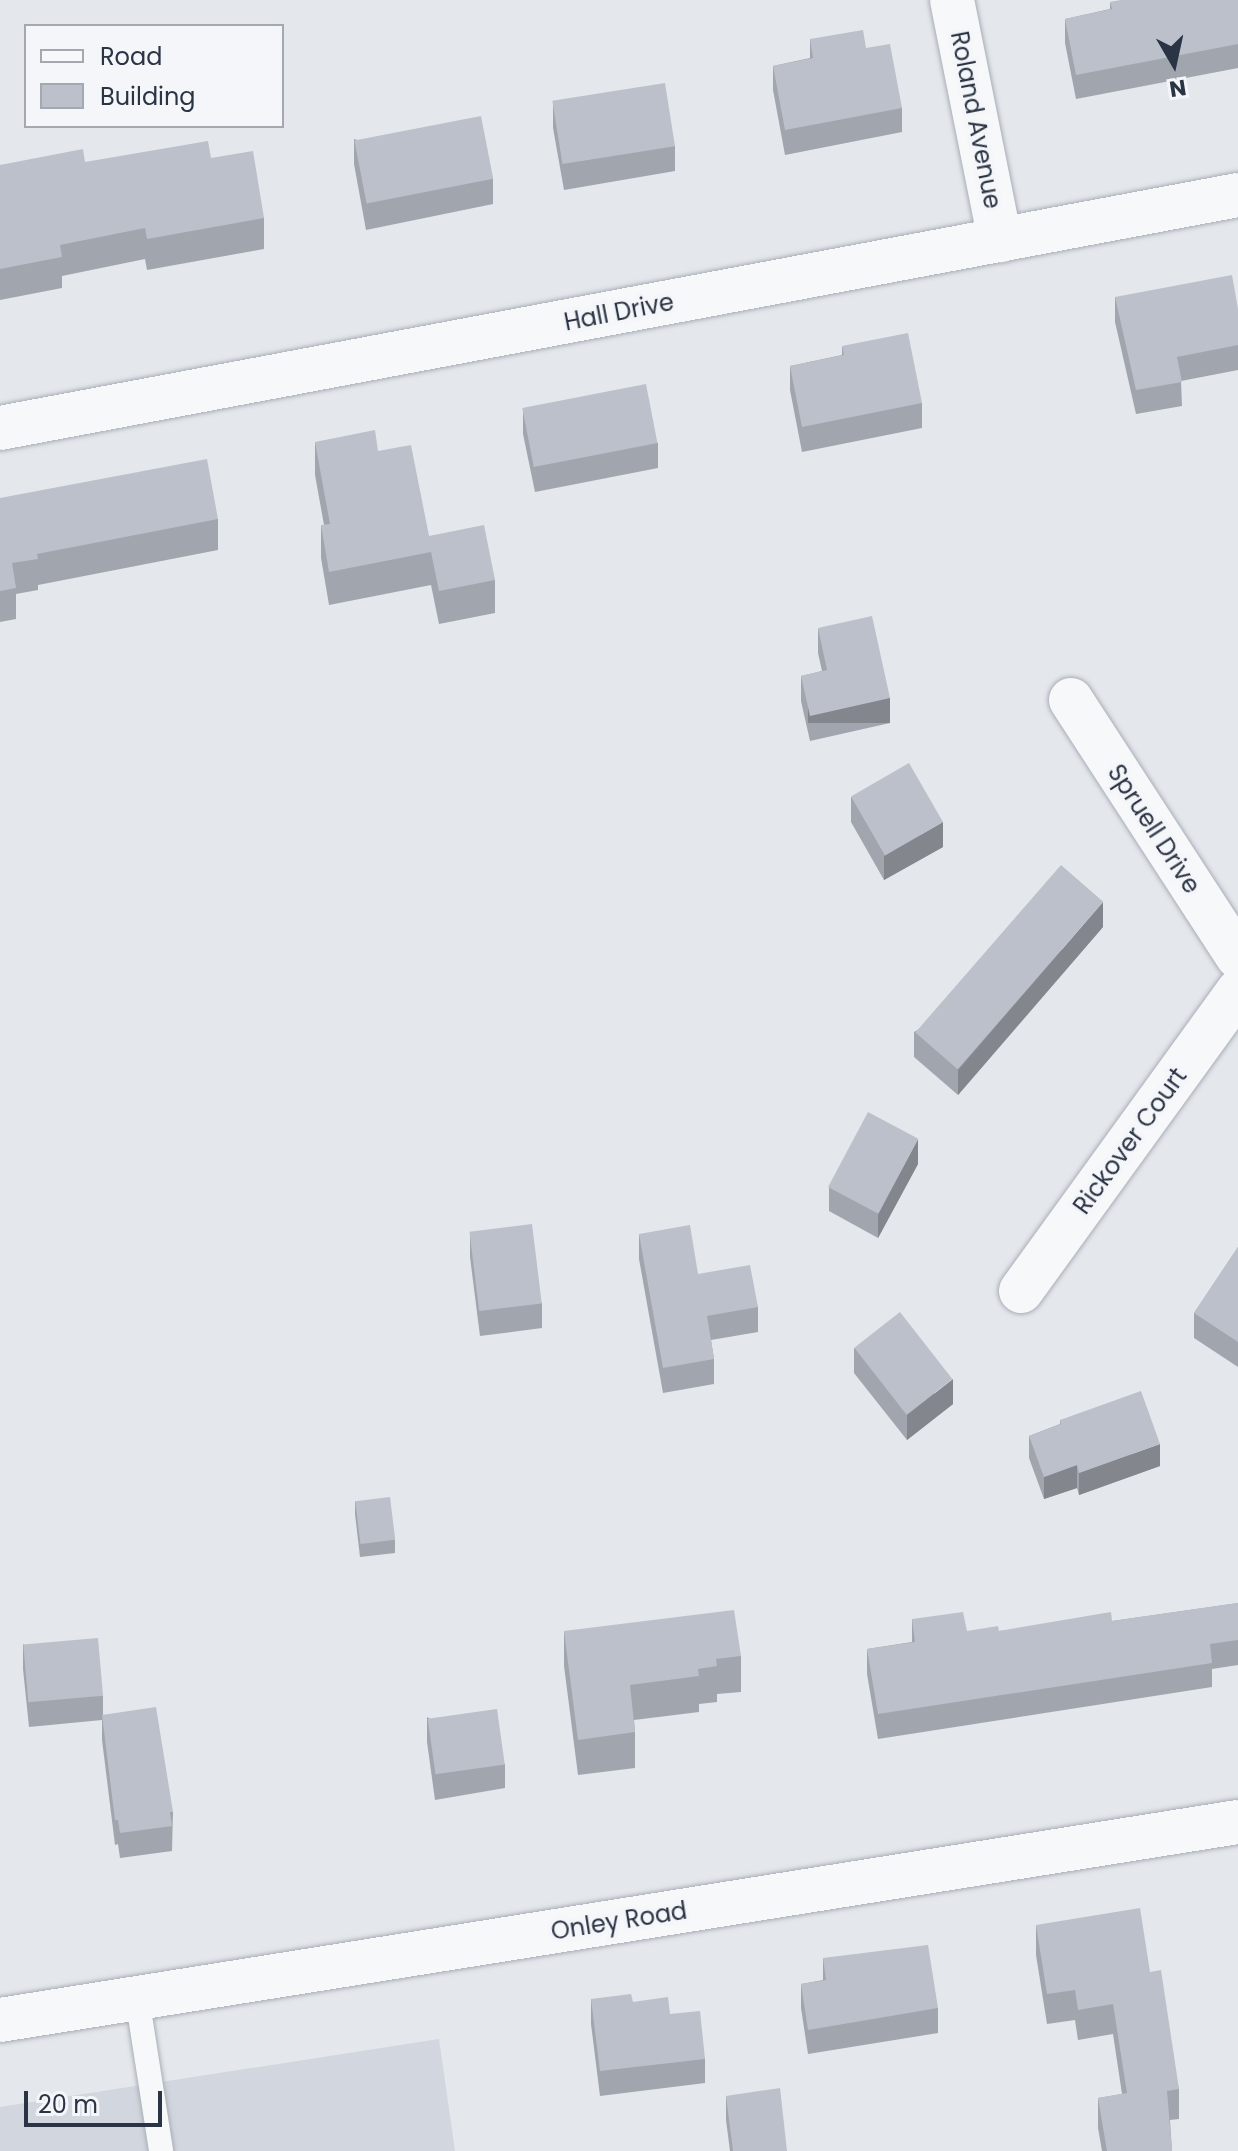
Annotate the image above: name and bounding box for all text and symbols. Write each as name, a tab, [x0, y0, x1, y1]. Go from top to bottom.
legend	[24, 24, 284, 128]
north arrow	[1134, 24, 1214, 104]
street label: Roland Avenue	[945, 29, 1007, 211]
text: Road	[100, 40, 162, 73]
text: N	[1167, 72, 1188, 105]
text: Building	[100, 80, 196, 113]
street label: Hall Drive	[562, 287, 676, 337]
street label: Spruell Drive	[1102, 759, 1206, 899]
street label: Rickover Court	[1067, 1062, 1193, 1220]
street label: Onley Road	[549, 1896, 689, 1946]
scale bar	[28, 2075, 166, 2125]
text: 20 m	[38, 2088, 98, 2121]

